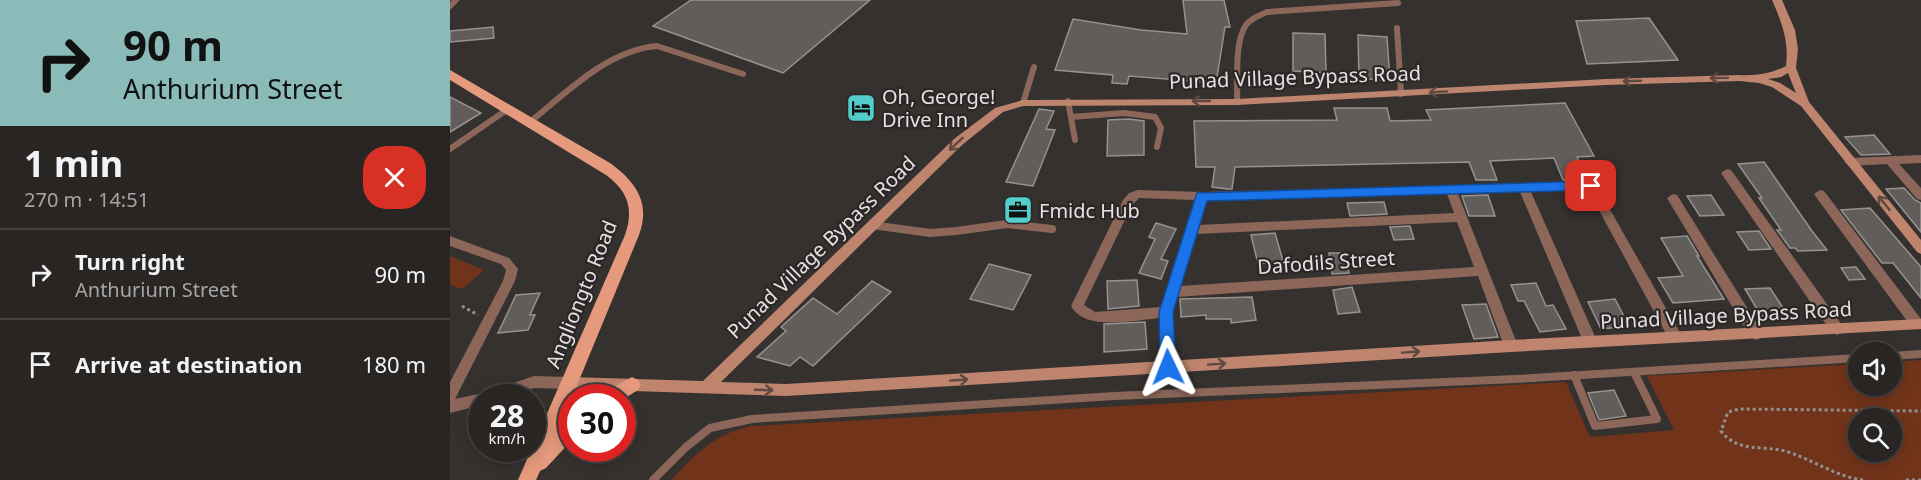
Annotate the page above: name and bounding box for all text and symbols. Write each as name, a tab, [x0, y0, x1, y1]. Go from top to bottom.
text: 90 m	[123, 16, 223, 73]
icon: right	[24, 24, 102, 102]
street label: Punad Village Bypass Road	[1169, 59, 1421, 95]
text: Anthurium Street	[123, 70, 343, 107]
one-way arrow	[1710, 73, 1730, 84]
one-way arrow	[1623, 75, 1643, 87]
place label: Oh, George! Drive Inn	[882, 83, 996, 133]
one-way arrow	[1428, 87, 1448, 98]
hotel icon: Oh, George! Drive Inn	[845, 92, 877, 124]
one-way arrow	[1191, 95, 1211, 107]
one-way arrow	[949, 137, 964, 151]
text: 1 min	[24, 139, 123, 188]
button: close	[363, 146, 426, 209]
street label: Punad Village Bypass Road	[721, 150, 921, 344]
pin	[1565, 160, 1616, 211]
icon: arrive	[1574, 169, 1607, 202]
text: 270 m · 14:51	[24, 186, 149, 213]
office icon: Fmidc Hub	[1002, 194, 1034, 226]
one-way arrow	[1878, 196, 1891, 212]
place label: Fmidc Hub	[1039, 197, 1140, 224]
street label: Angliongto Road	[539, 216, 623, 372]
street label: Dafodils Street	[1256, 244, 1396, 280]
text: Turn right	[75, 246, 185, 276]
icon: right	[24, 258, 57, 291]
text: 90 m	[375, 259, 426, 289]
text: Anthurium Street	[75, 276, 238, 303]
street label: Punad Village Bypass Road	[1599, 295, 1853, 335]
position arrow	[1136, 335, 1200, 399]
map controls	[1848, 342, 1902, 462]
button: sound	[1848, 342, 1902, 396]
one-way arrow	[1401, 346, 1421, 357]
icon: arrive	[24, 348, 57, 381]
text: Arrive at destination	[75, 349, 302, 379]
text: 180 m	[362, 349, 426, 379]
one-way arrow	[1206, 358, 1226, 369]
one-way arrow	[949, 374, 969, 385]
speed limit sign: 30	[558, 384, 636, 462]
one-way arrow	[754, 385, 774, 396]
text: 28	[490, 395, 524, 436]
button: search	[1848, 408, 1902, 462]
text: km/h	[489, 428, 525, 448]

